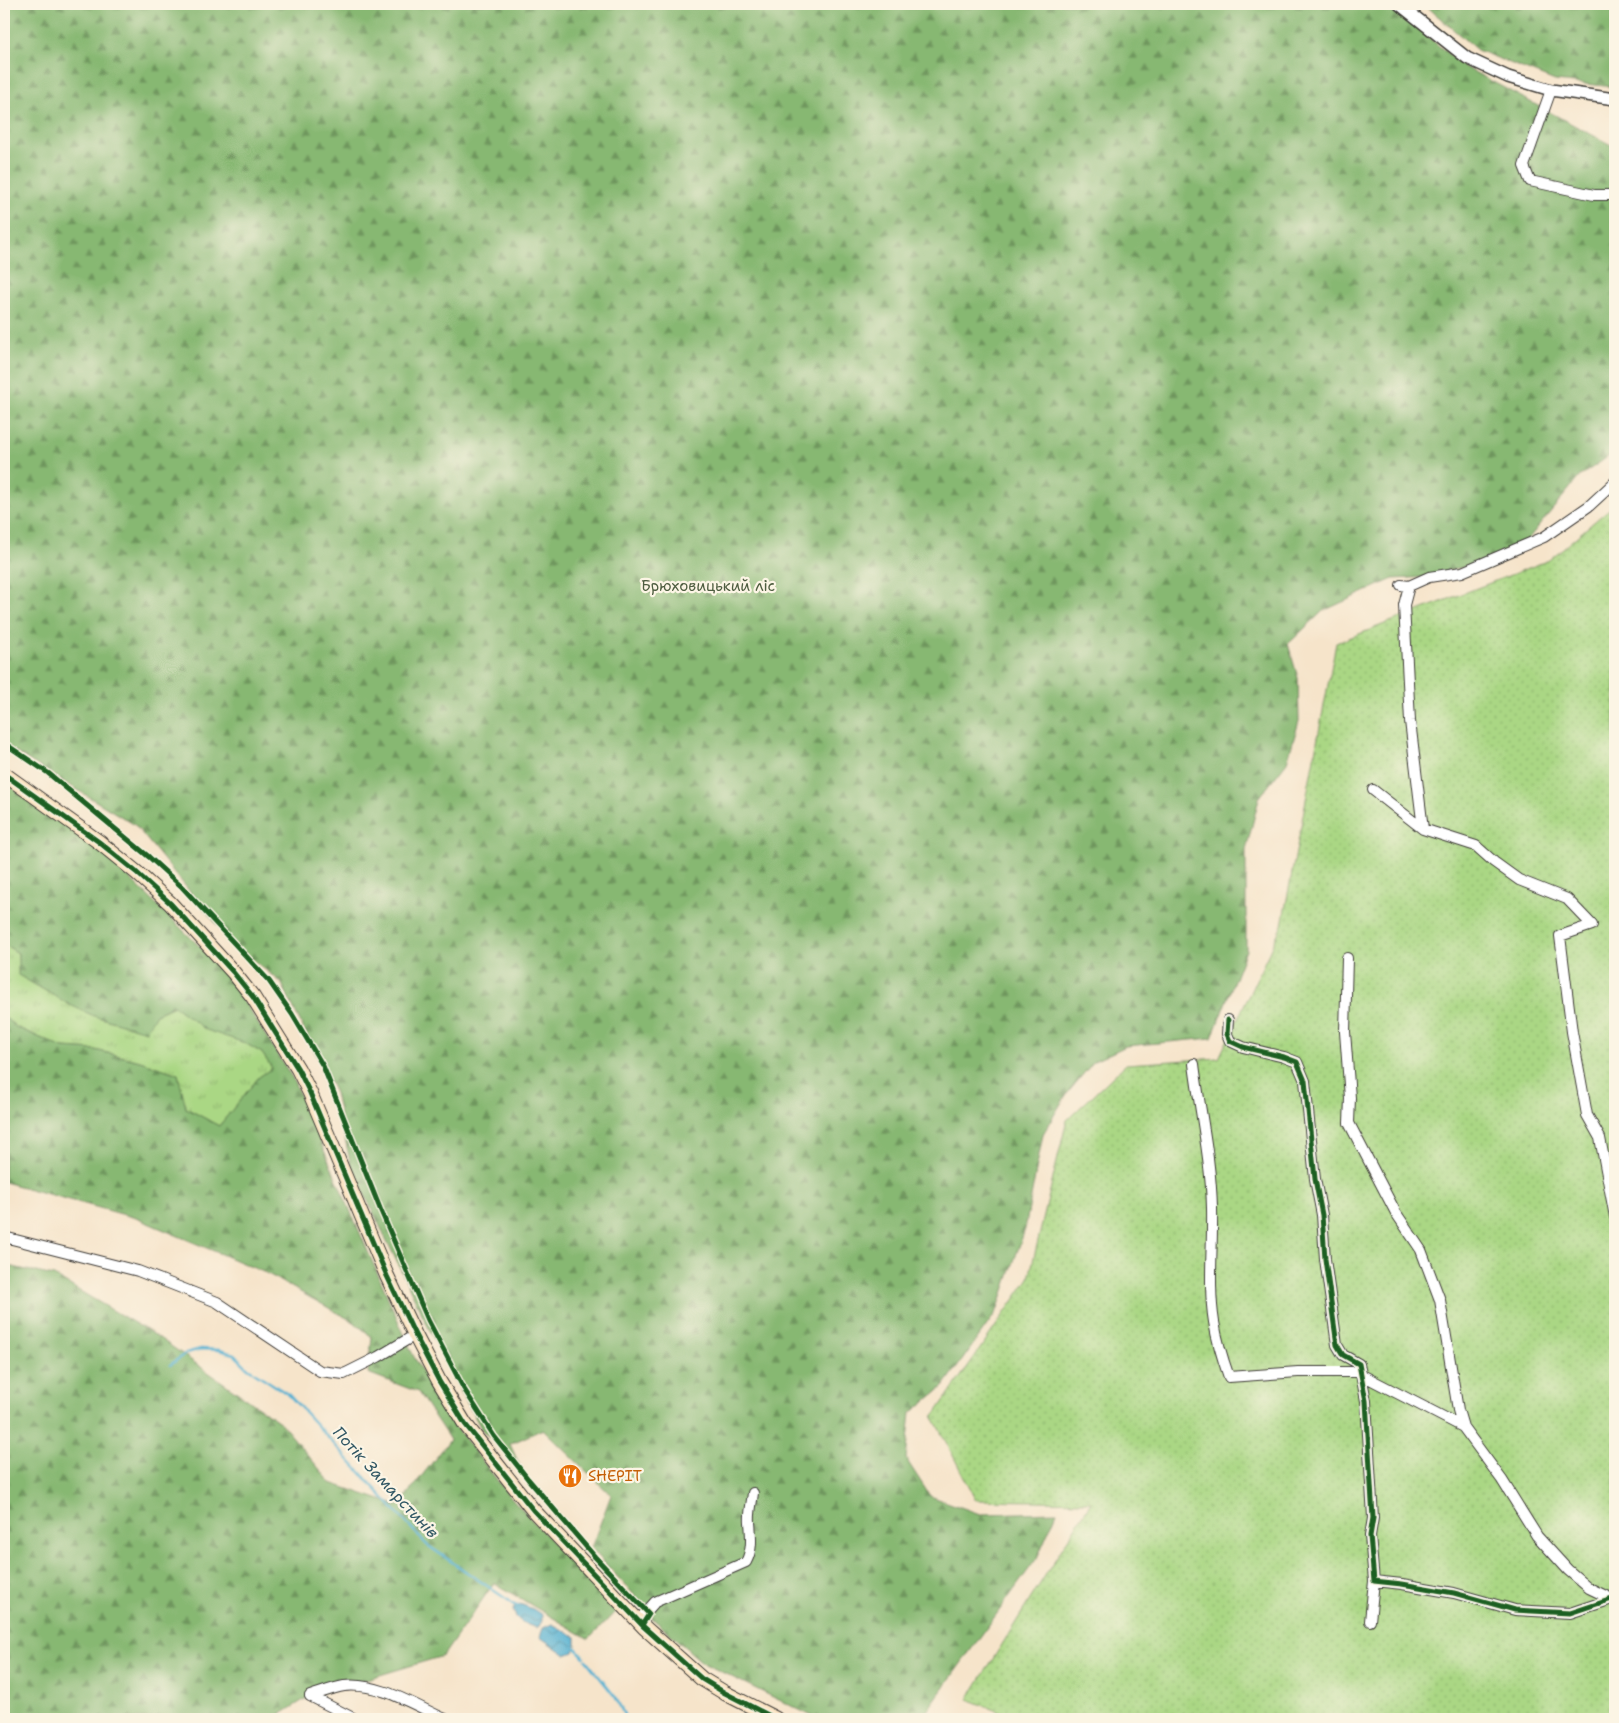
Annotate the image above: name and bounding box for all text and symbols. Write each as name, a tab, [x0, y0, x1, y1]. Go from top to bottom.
park label: Брюховицький ліс	[641, 576, 775, 596]
water label: Потік Замарстинів	[328, 1422, 443, 1543]
restaurant icon: SHEPIT	[557, 1463, 583, 1489]
place label: SHEPIT	[588, 1466, 642, 1486]

